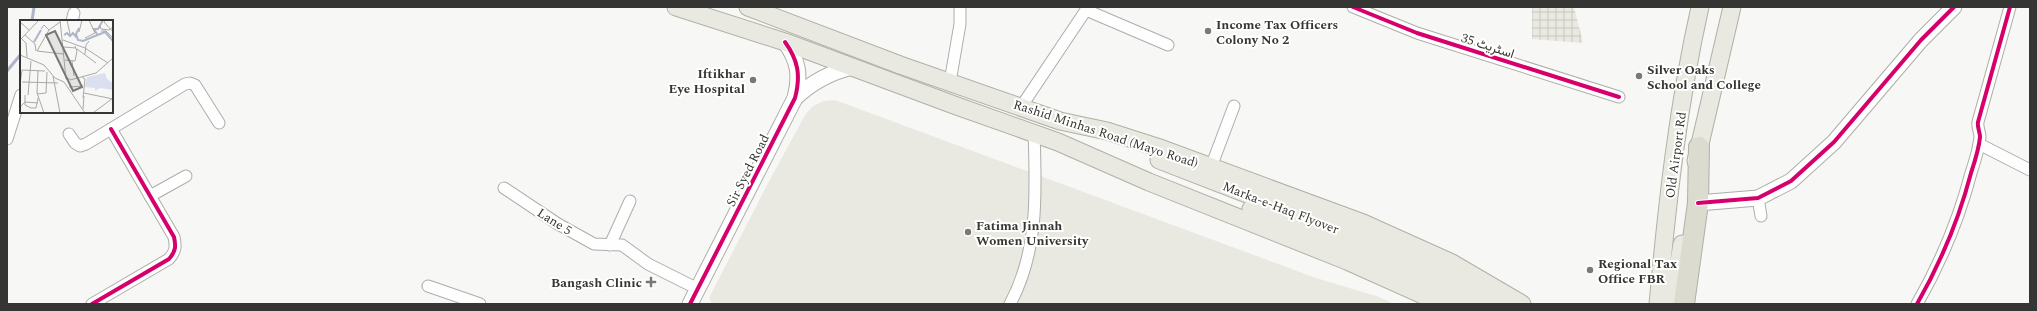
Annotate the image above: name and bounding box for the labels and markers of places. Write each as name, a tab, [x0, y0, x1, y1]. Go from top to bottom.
place label: Income Tax Officers Colony No 2	[1216, 15, 1338, 50]
marker: Income Tax Officers Colony No 2	[1203, 26, 1213, 36]
place label: Silver Oaks School and College	[1647, 60, 1761, 95]
place label: Iftikhar Eye Hospital	[669, 64, 745, 99]
marker: Silver Oaks School and College	[1634, 71, 1644, 81]
marker: Iftikhar Eye Hospital	[748, 75, 758, 85]
place label: Fatima Jinnah Women University	[976, 216, 1089, 251]
marker: Fatima Jinnah Women University	[963, 227, 973, 237]
place label: Regional Tax Office FBR	[1598, 254, 1677, 289]
marker: Regional Tax Office FBR	[1585, 265, 1595, 275]
place label: Bangash Clinic	[551, 273, 642, 293]
marker: Bangash Clinic	[645, 276, 657, 288]

